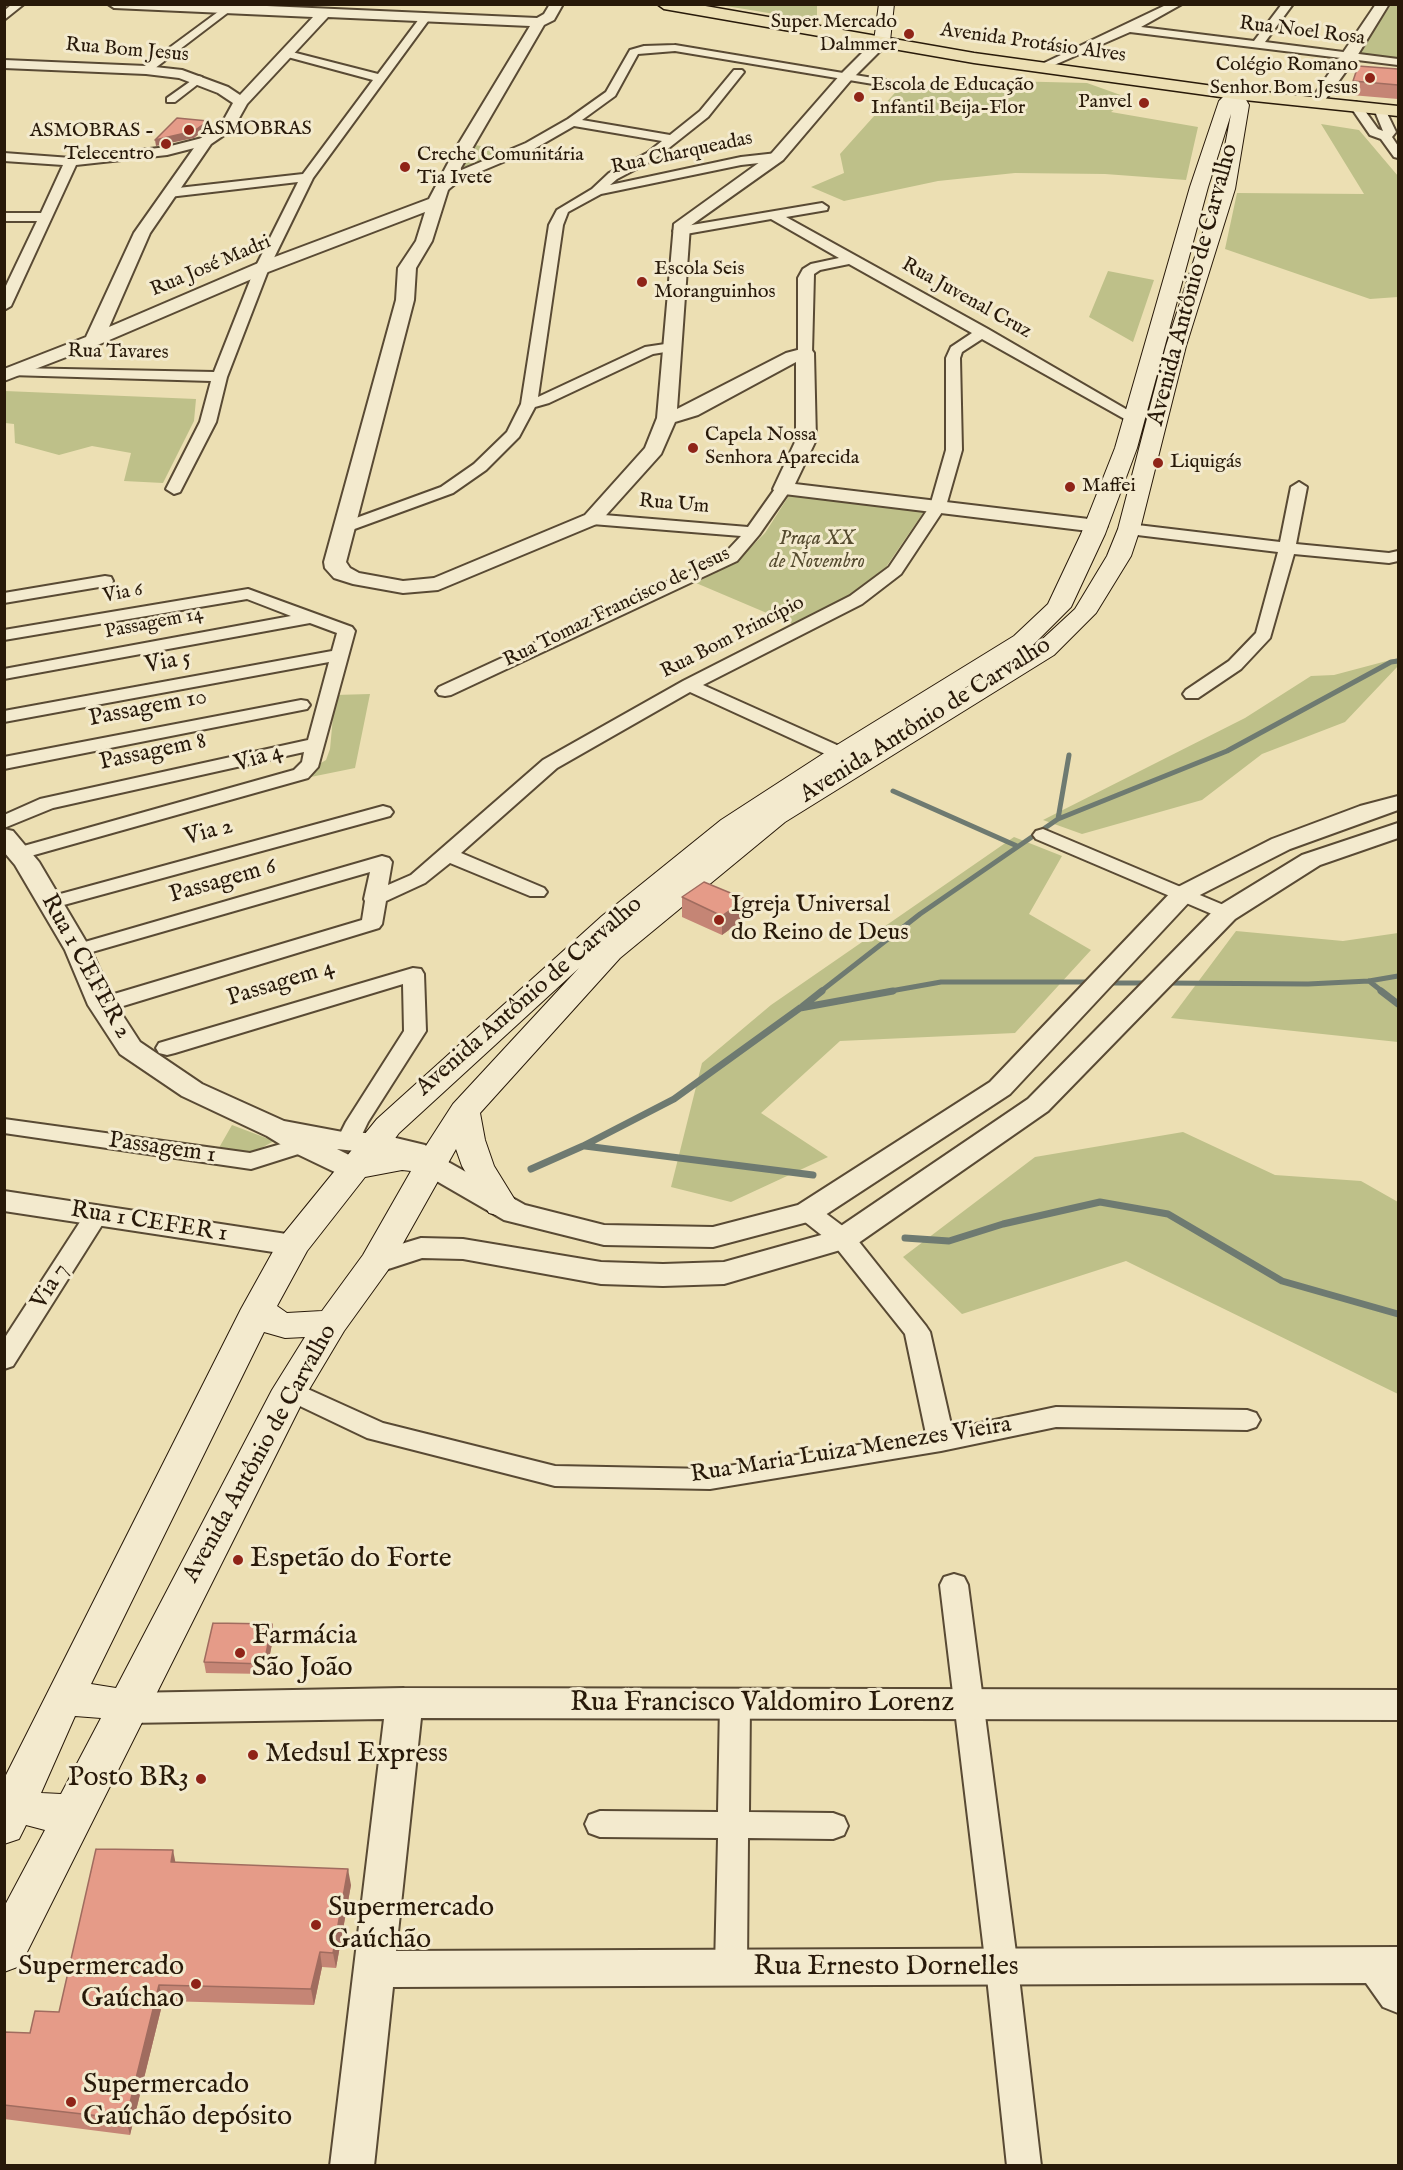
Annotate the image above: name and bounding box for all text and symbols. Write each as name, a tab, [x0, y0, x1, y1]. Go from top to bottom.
place label: Super Mercado Dalmmer	[771, 11, 897, 58]
street label: Rua Noel Rosa	[1238, 12, 1366, 52]
street label: Avenida Protásio Alves	[939, 19, 1127, 69]
marker: Super Mercado Dalmmer	[902, 27, 916, 41]
street label: Rua Bom Jesus	[64, 34, 190, 68]
place label: Colégio Romano Senhor Bom Jesus	[1210, 54, 1358, 101]
marker: Colégio Romano Senhor Bom Jesus	[1363, 71, 1377, 85]
place label: Escola de Educação Infantil Beija-Flor	[871, 74, 1034, 121]
marker: Escola de Educação Infantil Beija-Flor	[852, 90, 866, 104]
place label: Panvel	[1078, 91, 1132, 115]
marker: Panvel	[1137, 96, 1151, 110]
place label: ASMOBRAS	[201, 118, 312, 142]
place label: ASMOBRAS - Telecentro	[30, 120, 154, 167]
marker: ASMOBRAS	[182, 123, 196, 137]
street label: Rua Charqueadas	[609, 127, 755, 181]
marker: ASMOBRAS - Telecentro	[159, 137, 173, 151]
street label: Avenida Antônio de Carvalho	[1142, 141, 1246, 429]
place label: Creche Comunitária Tia Ivete	[417, 144, 584, 191]
marker: Creche Comunitária Tia Ivete	[398, 160, 412, 174]
street label: Rua José Madri	[147, 231, 275, 303]
street label: Rua Juvenal Cruz	[897, 253, 1035, 345]
place label: Escola Seis Moranguinhos	[654, 258, 776, 305]
marker: Escola Seis Moranguinhos	[635, 275, 649, 289]
street label: Rua Tavares	[67, 340, 169, 366]
place label: Capela Nossa Senhora Aparecida	[705, 424, 859, 471]
marker: Capela Nossa Senhora Aparecida	[686, 441, 700, 455]
place label: Liquigás	[1170, 451, 1242, 475]
marker: Liquigás	[1151, 456, 1165, 470]
place label: Maffei	[1082, 475, 1136, 499]
marker: Maffei	[1063, 480, 1077, 494]
street label: Rua Um	[638, 490, 710, 520]
park label: Praça XX de Novembro	[769, 528, 865, 575]
street label: Rua Tomaz Francisco de Jesus	[500, 543, 734, 673]
street label: Via 6	[101, 579, 145, 609]
street label: Rua Bom Princípio	[657, 591, 809, 685]
street label: Passagem 14	[103, 603, 205, 645]
street label: Avenida Antônio de Carvalho	[795, 632, 1057, 810]
street label: Via 5	[143, 645, 193, 681]
street label: Passagem 10	[86, 683, 210, 735]
street label: Passagem 8	[97, 728, 209, 778]
street label: Via 4	[231, 738, 287, 780]
street label: Via 2	[182, 813, 236, 853]
street label: Passagem 6	[167, 853, 279, 911]
street label: Rua 1 CEFER 2	[33, 890, 137, 1044]
street label: Avenida Antônio de Carvalho	[411, 891, 649, 1103]
place label: Igreja Universal do Reino de Deus	[731, 892, 909, 948]
marker: Igreja Universal do Reino de Deus	[712, 913, 726, 927]
street label: Passagem 4	[224, 954, 338, 1014]
street label: Passagem 1	[106, 1127, 218, 1171]
street label: Rua 1 CEFER 1	[69, 1196, 229, 1250]
street label: Via 7	[26, 1259, 76, 1315]
street label: Avenida Antônio de Carvalho	[178, 1320, 344, 1588]
street label: Rua Maria Luiza Menezes Vieira	[689, 1411, 1013, 1491]
place label: Espetão do Forte	[250, 1543, 452, 1577]
marker: Espetão do Forte	[231, 1553, 245, 1567]
place label: Farmácia São João	[252, 1620, 357, 1686]
marker: Farmácia São João	[233, 1646, 247, 1660]
street label: Rua Francisco Valdomiro Lorenz	[570, 1687, 954, 1721]
place label: Medsul Express	[265, 1738, 448, 1772]
marker: Medsul Express	[246, 1748, 260, 1762]
place label: Posto BR3	[68, 1762, 189, 1796]
marker: Posto BR3	[194, 1772, 208, 1786]
place label: Supermercado Gaúchão	[328, 1892, 494, 1958]
marker: Supermercado Gaúchão	[309, 1918, 323, 1932]
place label: Supermercado Gaúchao	[18, 1951, 184, 2017]
street label: Rua Ernesto Dornelles	[753, 1951, 1019, 1985]
marker: Supermercado Gaúchao	[189, 1977, 203, 1991]
place label: Supermercado Gaúchão depósito	[83, 2069, 292, 2135]
marker: Supermercado Gaúchão depósito	[64, 2095, 78, 2109]

